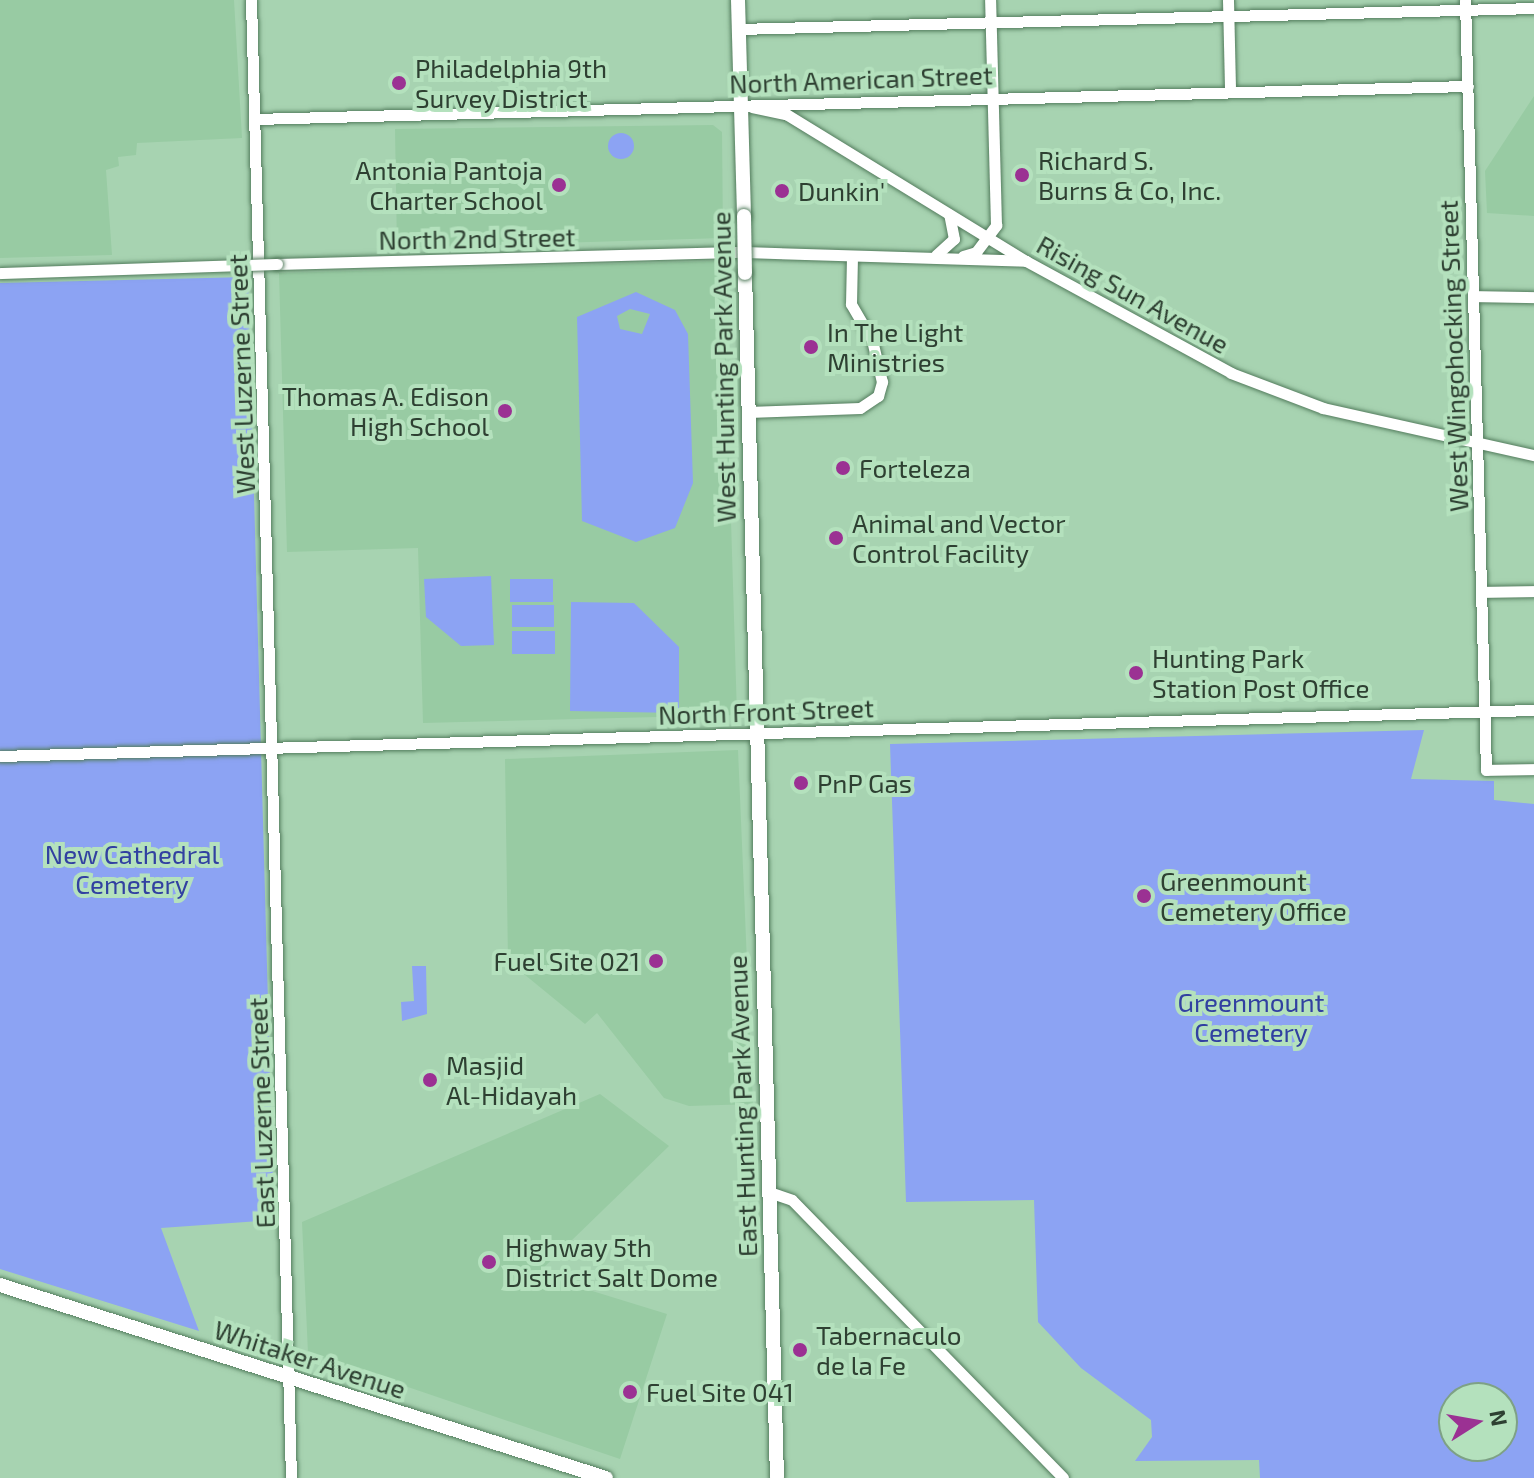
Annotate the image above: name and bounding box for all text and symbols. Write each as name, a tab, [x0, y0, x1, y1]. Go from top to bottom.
place label: Philadelphia 9th Survey District	[415, 52, 607, 114]
street label: North American Street	[728, 59, 994, 99]
marker: Philadelphia 9th Survey District	[390, 74, 408, 92]
place label: Richard S. Burns & Co, Inc.	[1038, 144, 1221, 206]
place label: Antonia Pantoja Charter School	[355, 154, 543, 216]
marker: Richard S. Burns & Co, Inc.	[1013, 166, 1031, 184]
place label: Dunkin'	[798, 175, 885, 207]
marker: Antonia Pantoja Charter School	[550, 176, 568, 194]
marker: Dunkin'	[773, 182, 791, 200]
street label: West Wingohocking Street	[1432, 199, 1474, 513]
street label: West Hunting Park Avenue	[705, 211, 741, 523]
street label: North 2nd Street	[378, 221, 576, 255]
street label: Rising Sun Avenue	[1031, 228, 1235, 360]
street label: West Luzerne Street	[221, 254, 261, 494]
place label: In The Light Ministries	[827, 316, 964, 378]
marker: In The Light Ministries	[802, 338, 820, 356]
place label: Thomas A. Edison High School	[281, 380, 489, 442]
marker: Thomas A. Edison High School	[496, 402, 514, 420]
place label: Forteleza	[859, 452, 971, 484]
marker: Forteleza	[834, 459, 852, 477]
place label: Animal and Vector Control Facility	[852, 507, 1067, 568]
marker: Animal and Vector Control Facility	[827, 529, 845, 547]
place label: Hunting Park Station Post Office	[1152, 642, 1369, 704]
marker: Hunting Park Station Post Office	[1127, 664, 1145, 682]
street label: North Front Street	[658, 692, 874, 730]
place label: PnP Gas	[817, 767, 912, 799]
marker: PnP Gas	[792, 774, 810, 792]
park label: New Cathedral Cemetery	[45, 838, 219, 900]
place label: Greenmount Cemetery Office	[1160, 865, 1347, 926]
marker: Greenmount Cemetery Office	[1135, 887, 1153, 905]
place label: Fuel Site 021	[493, 945, 640, 977]
marker: Fuel Site 021	[647, 952, 665, 970]
street label: East Hunting Park Avenue	[721, 954, 763, 1258]
park label: Greenmount Cemetery	[1178, 986, 1324, 1048]
street label: East Luzerne Street	[241, 997, 281, 1229]
place label: Masjid Al-Hidayah	[446, 1049, 577, 1110]
marker: Masjid Al-Hidayah	[421, 1071, 439, 1089]
place label: Highway 5th District Salt Dome	[505, 1231, 718, 1292]
marker: Highway 5th District Salt Dome	[480, 1253, 498, 1271]
street label: Whitaker Avenue	[210, 1313, 410, 1405]
place label: Tabernaculo de la Fe	[816, 1319, 962, 1380]
marker: Tabernaculo de la Fe	[791, 1341, 809, 1359]
place label: Fuel Site 041	[646, 1376, 795, 1408]
north arrow	[1438, 1382, 1518, 1462]
marker: Fuel Site 041	[621, 1383, 639, 1401]
text: N	[1485, 1408, 1514, 1428]

